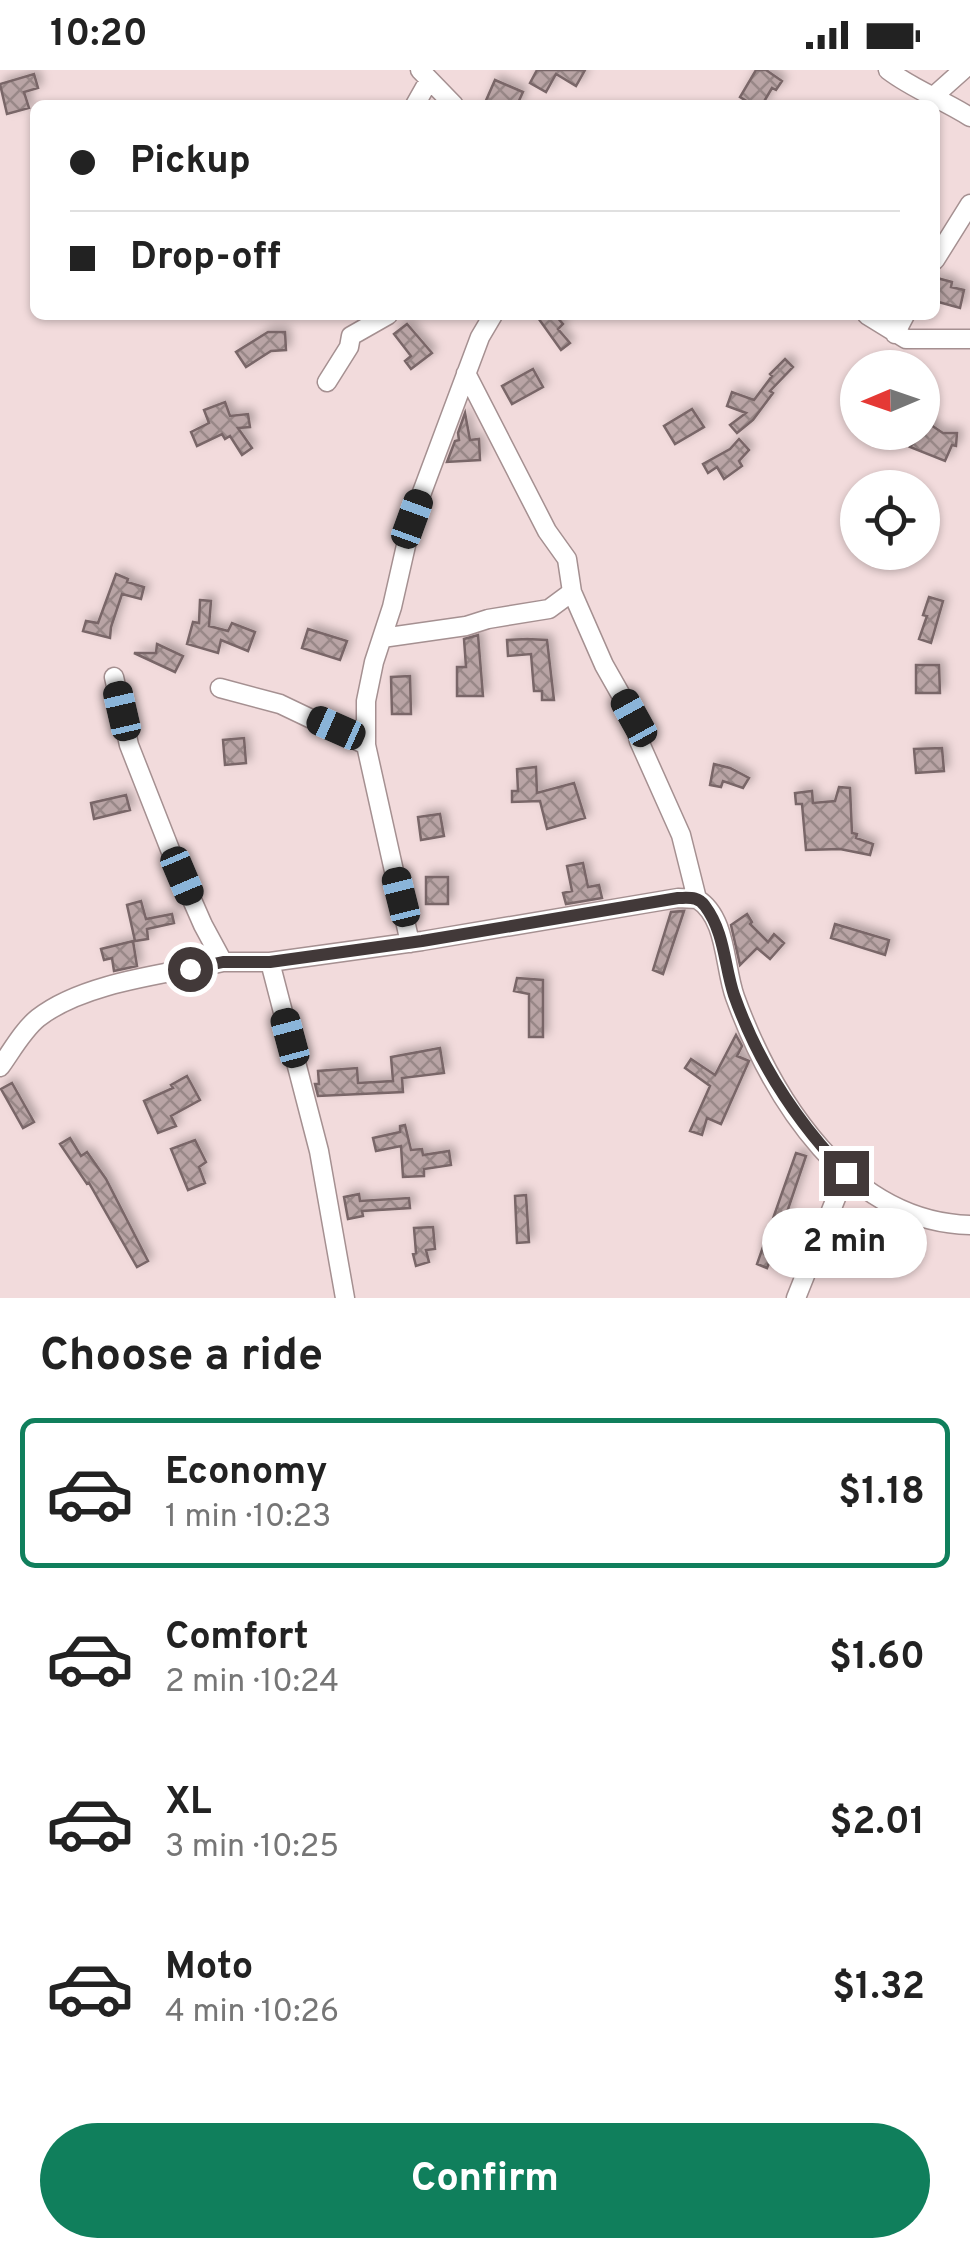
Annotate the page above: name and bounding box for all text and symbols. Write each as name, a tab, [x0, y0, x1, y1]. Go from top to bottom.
text: 10:20	[50, 11, 148, 60]
text: Pickup	[130, 138, 251, 187]
text: Drop-off	[130, 234, 281, 283]
north arrow	[840, 350, 940, 450]
map controls	[840, 350, 940, 570]
button: locate	[840, 470, 940, 570]
car	[388, 486, 436, 552]
car	[101, 678, 143, 744]
car	[606, 684, 662, 752]
car	[302, 702, 370, 754]
car	[156, 843, 208, 909]
car	[379, 864, 423, 930]
route start	[168, 947, 213, 992]
car	[268, 1005, 312, 1071]
route end	[824, 1151, 869, 1196]
callout: 2 min	[764, 1208, 928, 1278]
text: 2 min	[803, 1223, 886, 1263]
text: Choose a ride	[40, 1329, 323, 1386]
icon: car	[45, 1448, 135, 1538]
text: Economy	[165, 1449, 327, 1498]
text: $1.18	[838, 1469, 925, 1518]
text: 1 min · 10:23	[165, 1498, 331, 1538]
icon: car	[45, 1613, 135, 1703]
text: Comfort	[165, 1614, 309, 1663]
text: $1.60	[829, 1634, 925, 1683]
text: 2 min · 10:24	[165, 1663, 339, 1703]
icon: car	[45, 1778, 135, 1868]
text: XL	[165, 1779, 212, 1828]
text: $2.01	[829, 1799, 925, 1848]
text: 3 min · 10:25	[165, 1828, 339, 1868]
icon: car	[45, 1943, 135, 2033]
text: Moto	[165, 1944, 253, 1993]
text: $1.32	[832, 1964, 925, 2013]
text: 4 min · 10:26	[165, 1993, 339, 2033]
button: Confirm	[40, 2123, 930, 2238]

